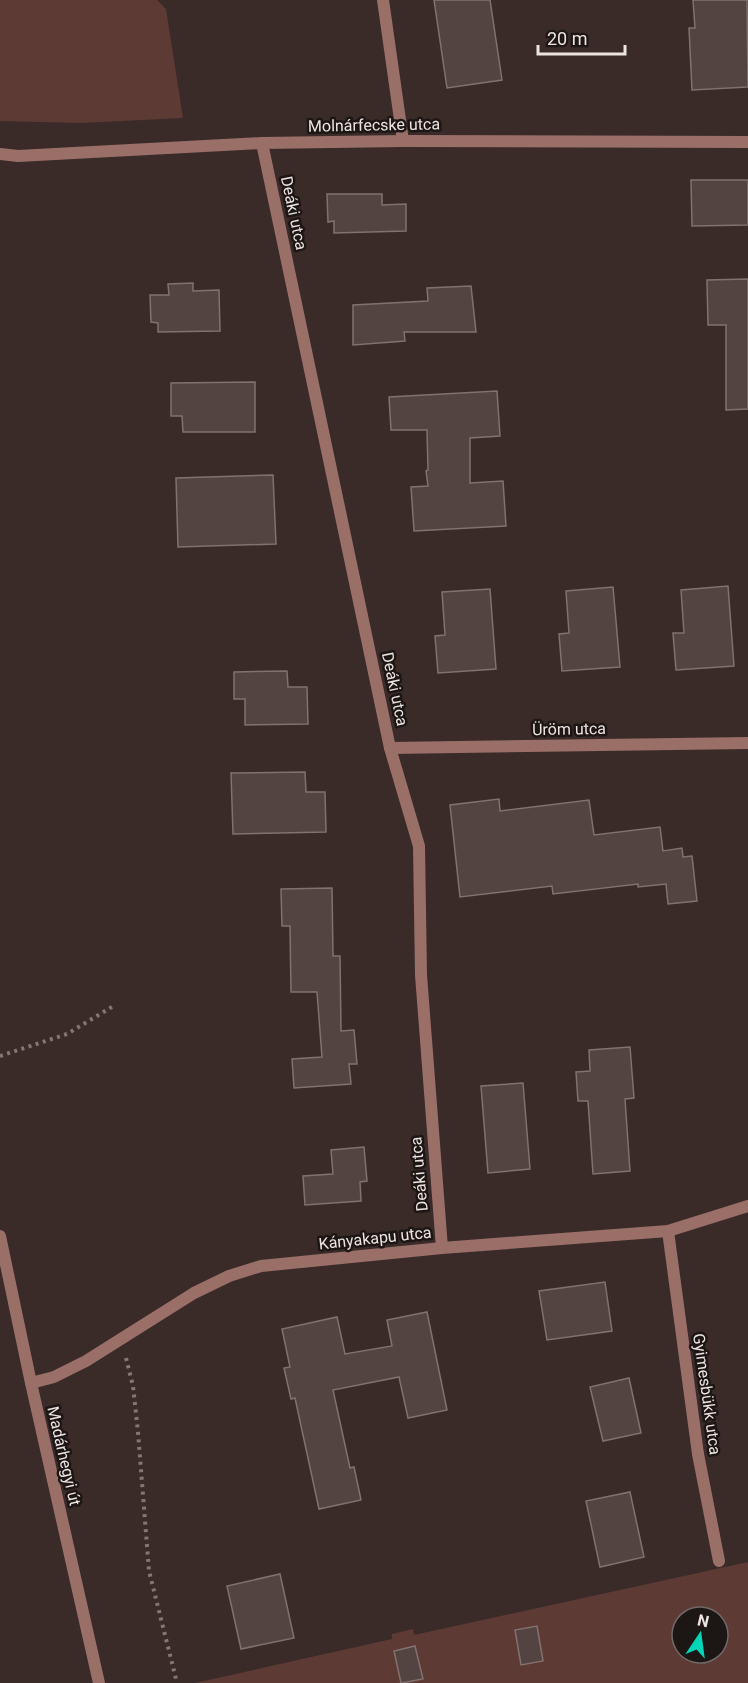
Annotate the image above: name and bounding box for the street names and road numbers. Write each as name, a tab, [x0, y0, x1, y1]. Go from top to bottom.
street label: Molnárfecske utca	[308, 114, 440, 136]
street label: Deáki utca	[277, 174, 311, 252]
street label: Deáki utca	[378, 650, 412, 728]
street label: Üröm utca	[532, 719, 606, 739]
street label: Deáki utca	[406, 1136, 432, 1212]
street label: Kányakapu utca	[318, 1223, 432, 1253]
street label: Gyimesbükk utca	[689, 1332, 725, 1456]
street label: Madárhegyi út	[43, 1404, 85, 1508]

